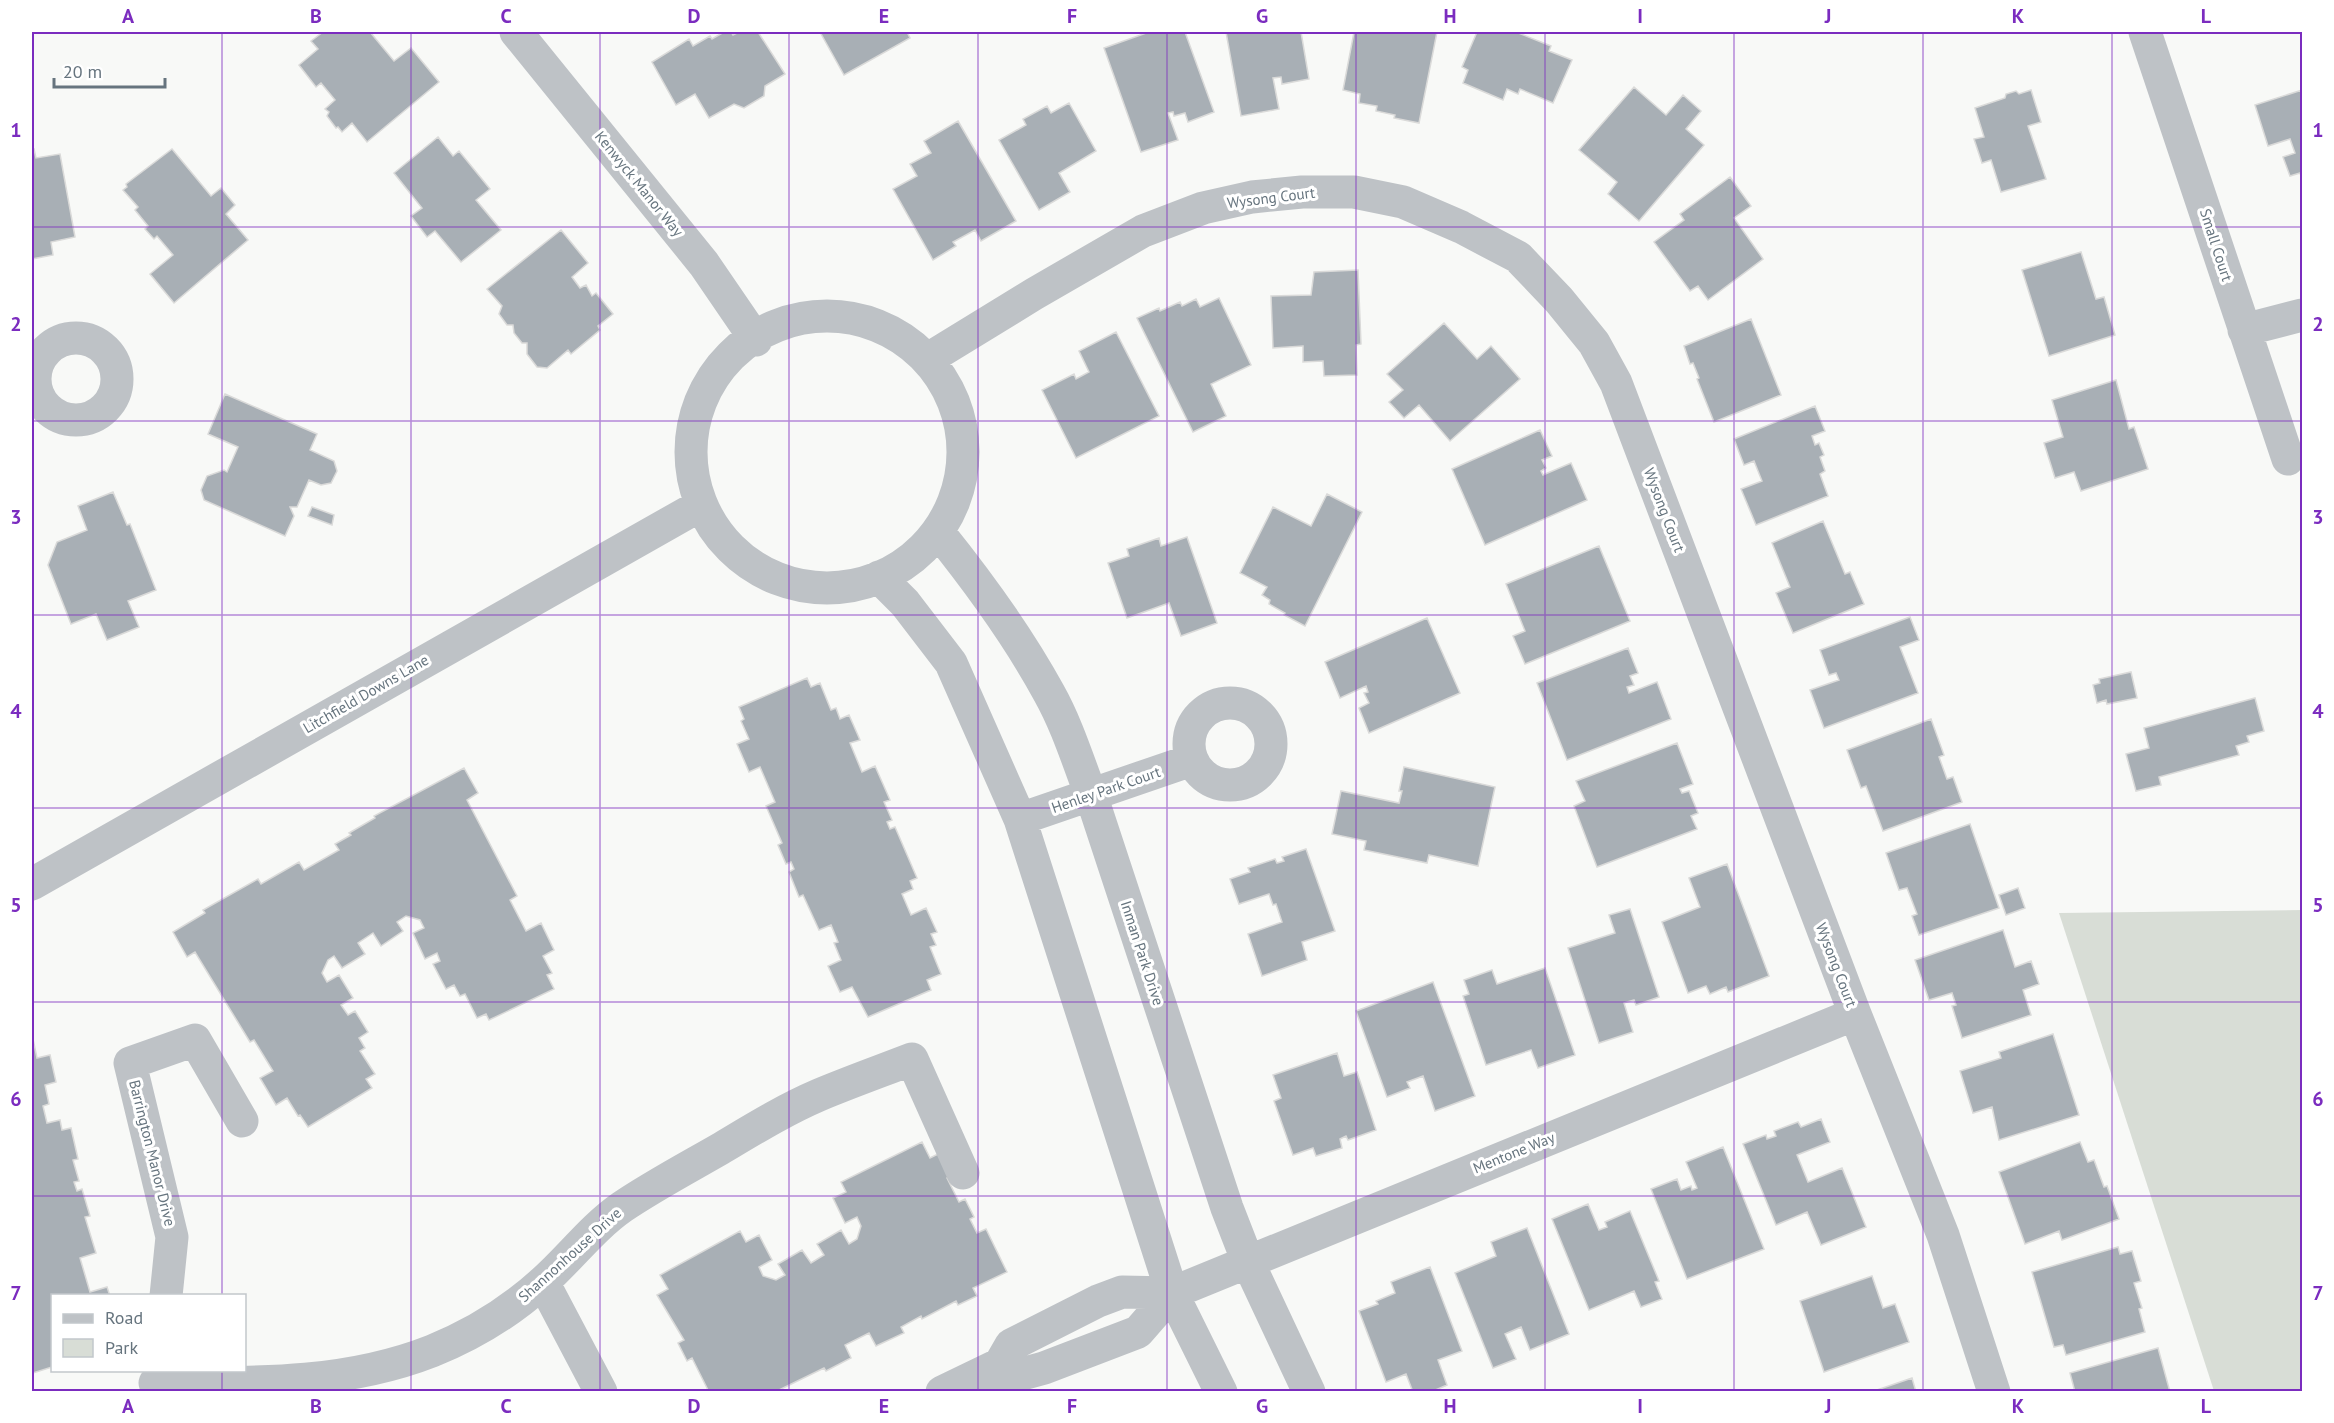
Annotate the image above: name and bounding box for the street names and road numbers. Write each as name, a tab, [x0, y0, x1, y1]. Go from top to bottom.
street label: Kenwyck Manor Way	[591, 127, 688, 240]
street label: Wysong Court	[1226, 183, 1316, 212]
street label: Small Court	[2196, 206, 2237, 284]
street label: Wysong Court	[1640, 465, 1689, 555]
street label: Litchfield Downs Lane	[300, 650, 432, 737]
street label: Henley Park Court	[1049, 762, 1163, 817]
street label: Inman Park Drive	[1117, 898, 1168, 1008]
street label: Wysong Court	[1812, 920, 1861, 1010]
street label: Barrington Manor Drive	[125, 1078, 180, 1228]
street label: Mentone Way	[1470, 1128, 1557, 1178]
street label: Shannonhouse Drive	[514, 1203, 625, 1306]

